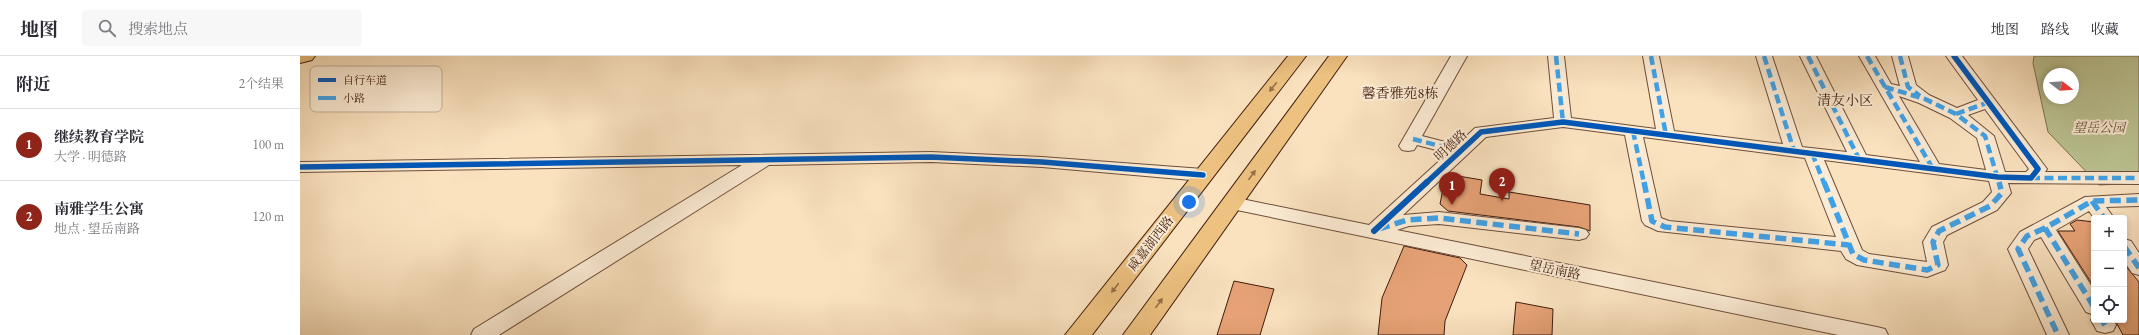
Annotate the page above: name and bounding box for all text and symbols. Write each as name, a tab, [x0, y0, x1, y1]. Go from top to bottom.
search box	[82, 10, 362, 46]
text: 地图	[20, 17, 58, 42]
icon: search	[96, 17, 118, 39]
text: 搜索地点	[128, 19, 188, 38]
text: 地图	[1991, 20, 2019, 38]
text: 路线	[2041, 20, 2069, 38]
text: 收藏	[2091, 20, 2119, 38]
legend	[310, 66, 442, 112]
north arrow	[2043, 68, 2079, 104]
text: 附近	[16, 73, 50, 95]
text: 自行车道	[343, 73, 387, 87]
text: 2个结果	[239, 75, 284, 92]
one-way arrow	[1268, 81, 1277, 92]
district label: 馨香雅苑8栋	[1362, 84, 1438, 102]
text: 小路	[343, 91, 365, 105]
district label: 清友小区	[1817, 91, 1873, 109]
park label: 望岳公园	[2073, 119, 2127, 136]
street label: 明德路	[1430, 126, 1470, 165]
text: 继续教育学院	[54, 127, 144, 146]
text: 1	[26, 136, 32, 153]
text: 100 m	[253, 136, 284, 153]
text: 大学 · 明德路	[54, 148, 127, 165]
pin: 2	[1489, 168, 1515, 201]
one-way arrow	[1248, 170, 1256, 181]
pin: 1	[1439, 172, 1465, 205]
your location	[1179, 192, 1199, 212]
text: 南雅学生公寓	[54, 199, 144, 218]
text: 2	[26, 208, 32, 225]
text: 120 m	[253, 208, 284, 225]
street label: 咸嘉湖西路	[1124, 212, 1177, 274]
map controls	[2091, 215, 2127, 323]
button: +	[2091, 215, 2127, 251]
text: 地点 · 望岳南路	[54, 220, 140, 237]
button: −	[2091, 251, 2127, 287]
street label: 望岳南路	[1528, 256, 1582, 283]
one-way arrow	[1111, 283, 1119, 294]
button: locate	[2091, 287, 2127, 323]
one-way arrow	[1155, 298, 1163, 309]

